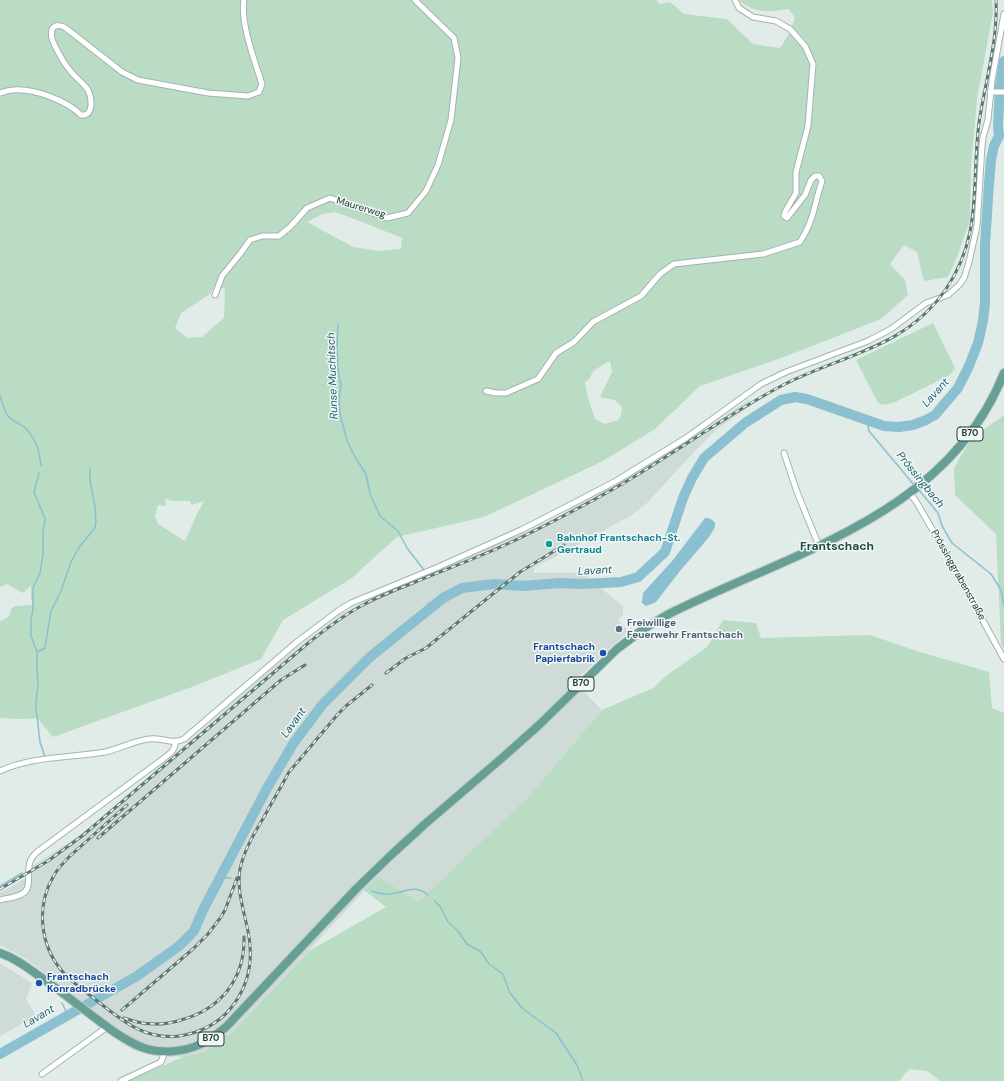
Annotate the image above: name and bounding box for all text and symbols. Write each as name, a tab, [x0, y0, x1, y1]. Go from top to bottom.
street label: Maurerweg	[335, 195, 387, 221]
water label: Runse Muchitsch	[325, 332, 341, 420]
water label: Lavant	[920, 376, 952, 410]
road number: B70	[957, 427, 983, 441]
water label: Prössingbach	[893, 449, 947, 511]
street label: Prössinggrabenstraße	[928, 528, 988, 622]
place label: Bahnhof Frantschach-St. Gertraud	[557, 532, 680, 556]
marker: Bahnhof Frantschach-St. Gertraud	[544, 539, 554, 549]
district label: Frantschach	[800, 540, 874, 554]
water label: Lavant	[578, 564, 612, 578]
place label: Freiwillige Feuerwehr Frantschach	[627, 617, 743, 640]
marker: Freiwillige Feuerwehr Frantschach	[614, 624, 624, 634]
place label: Frantschach Papierfabrik	[533, 641, 595, 664]
marker: Frantschach Papierfabrik	[598, 648, 608, 658]
road number: B70	[568, 677, 594, 691]
water label: Lavant	[279, 705, 309, 741]
place label: Frantschach Konradbrücke	[47, 971, 116, 994]
marker: Frantschach Konradbrücke	[34, 978, 44, 988]
water label: Lavant	[21, 1003, 57, 1031]
road number: B70	[198, 1032, 224, 1046]

